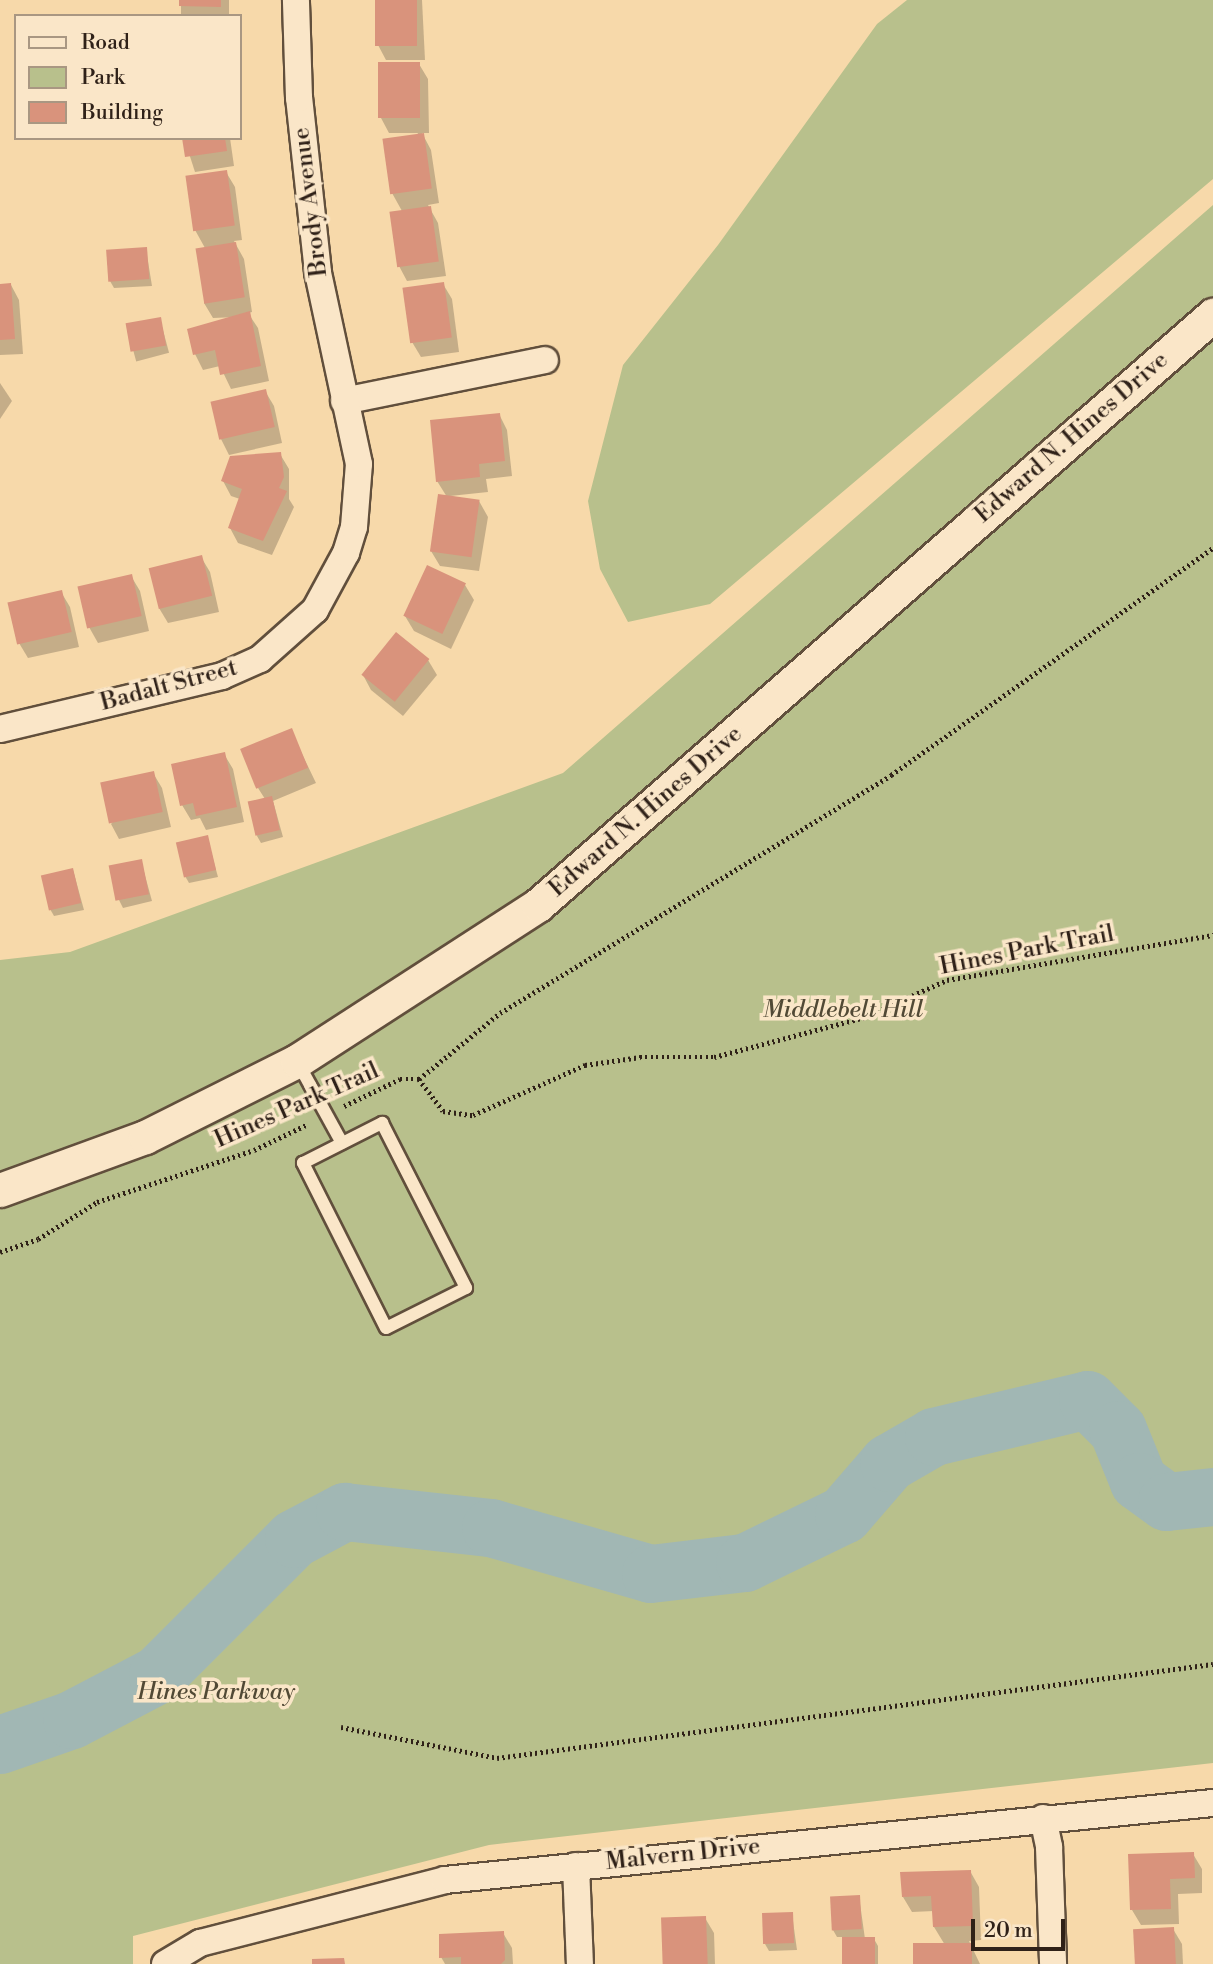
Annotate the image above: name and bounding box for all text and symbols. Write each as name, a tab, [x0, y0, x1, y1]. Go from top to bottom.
legend	[14, 14, 242, 140]
text: Road	[81, 30, 130, 56]
text: Park	[81, 65, 125, 91]
text: Building	[81, 100, 163, 126]
street label: Brody Avenue	[288, 126, 334, 278]
street label: Edward N. Hines Drive	[969, 346, 1175, 530]
street label: Badalt Street	[97, 654, 241, 718]
street label: Edward N. Hines Drive	[543, 720, 749, 904]
street label: Hines Park Trail	[937, 920, 1117, 982]
park label: Middlebelt Hill	[763, 997, 923, 1025]
street label: Hines Park Trail	[210, 1057, 384, 1155]
park label: Hines Parkway	[137, 1679, 295, 1707]
street label: Malvern Drive	[604, 1833, 762, 1877]
scale bar	[975, 1904, 1070, 1948]
text: 20 m	[984, 1918, 1033, 1944]

